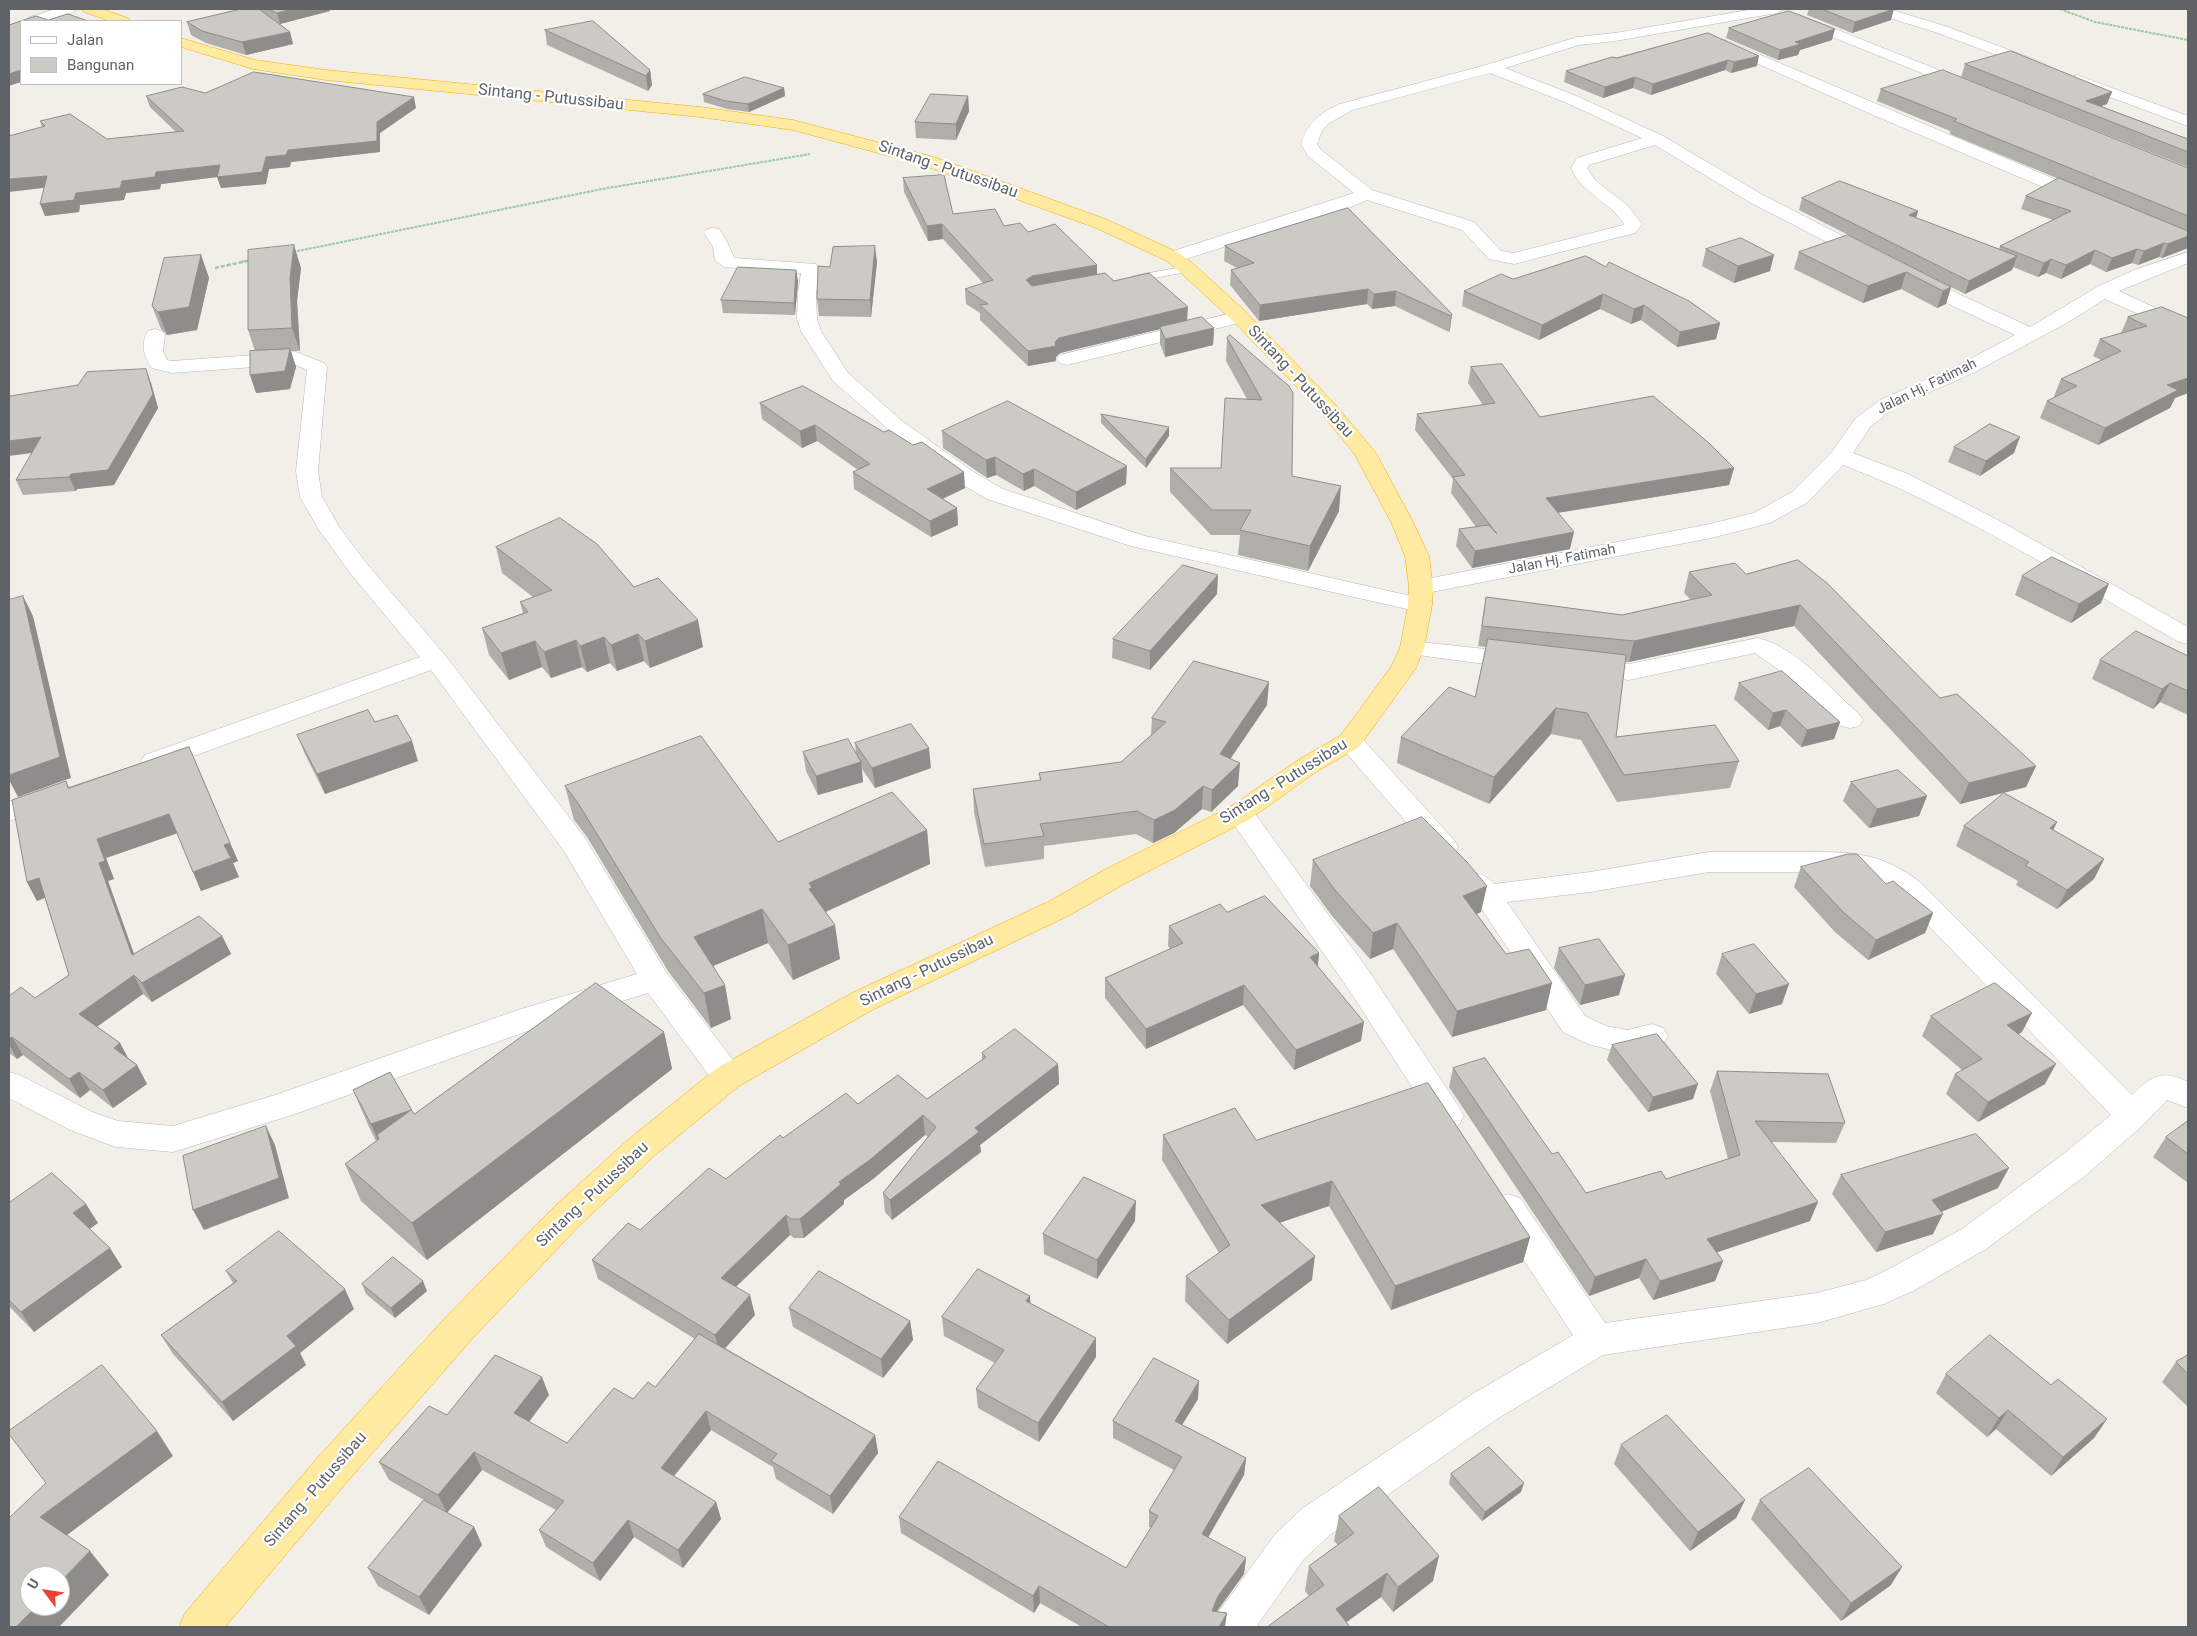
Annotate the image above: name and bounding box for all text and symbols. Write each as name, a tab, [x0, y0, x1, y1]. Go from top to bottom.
legend	[20, 20, 182, 85]
text: Jalan	[67, 31, 104, 49]
text: Bangunan	[67, 56, 134, 74]
street label: Sintang - Putussibau	[477, 81, 625, 115]
street label: Sintang - Putussibau	[876, 137, 1020, 203]
street label: Sintang - Putussibau	[1243, 322, 1357, 442]
street label: Jalan Hj. Fatimah	[1874, 356, 1980, 418]
street label: Jalan Hj. Fatimah	[1507, 541, 1617, 579]
street label: Sintang - Putussibau	[1217, 735, 1351, 829]
street label: Sintang - Putussibau	[857, 930, 997, 1012]
street label: Sintang - Putussibau	[533, 1138, 653, 1252]
street label: Sintang - Putussibau	[261, 1429, 371, 1551]
north arrow	[20, 1566, 70, 1616]
text: U	[24, 1576, 42, 1592]

